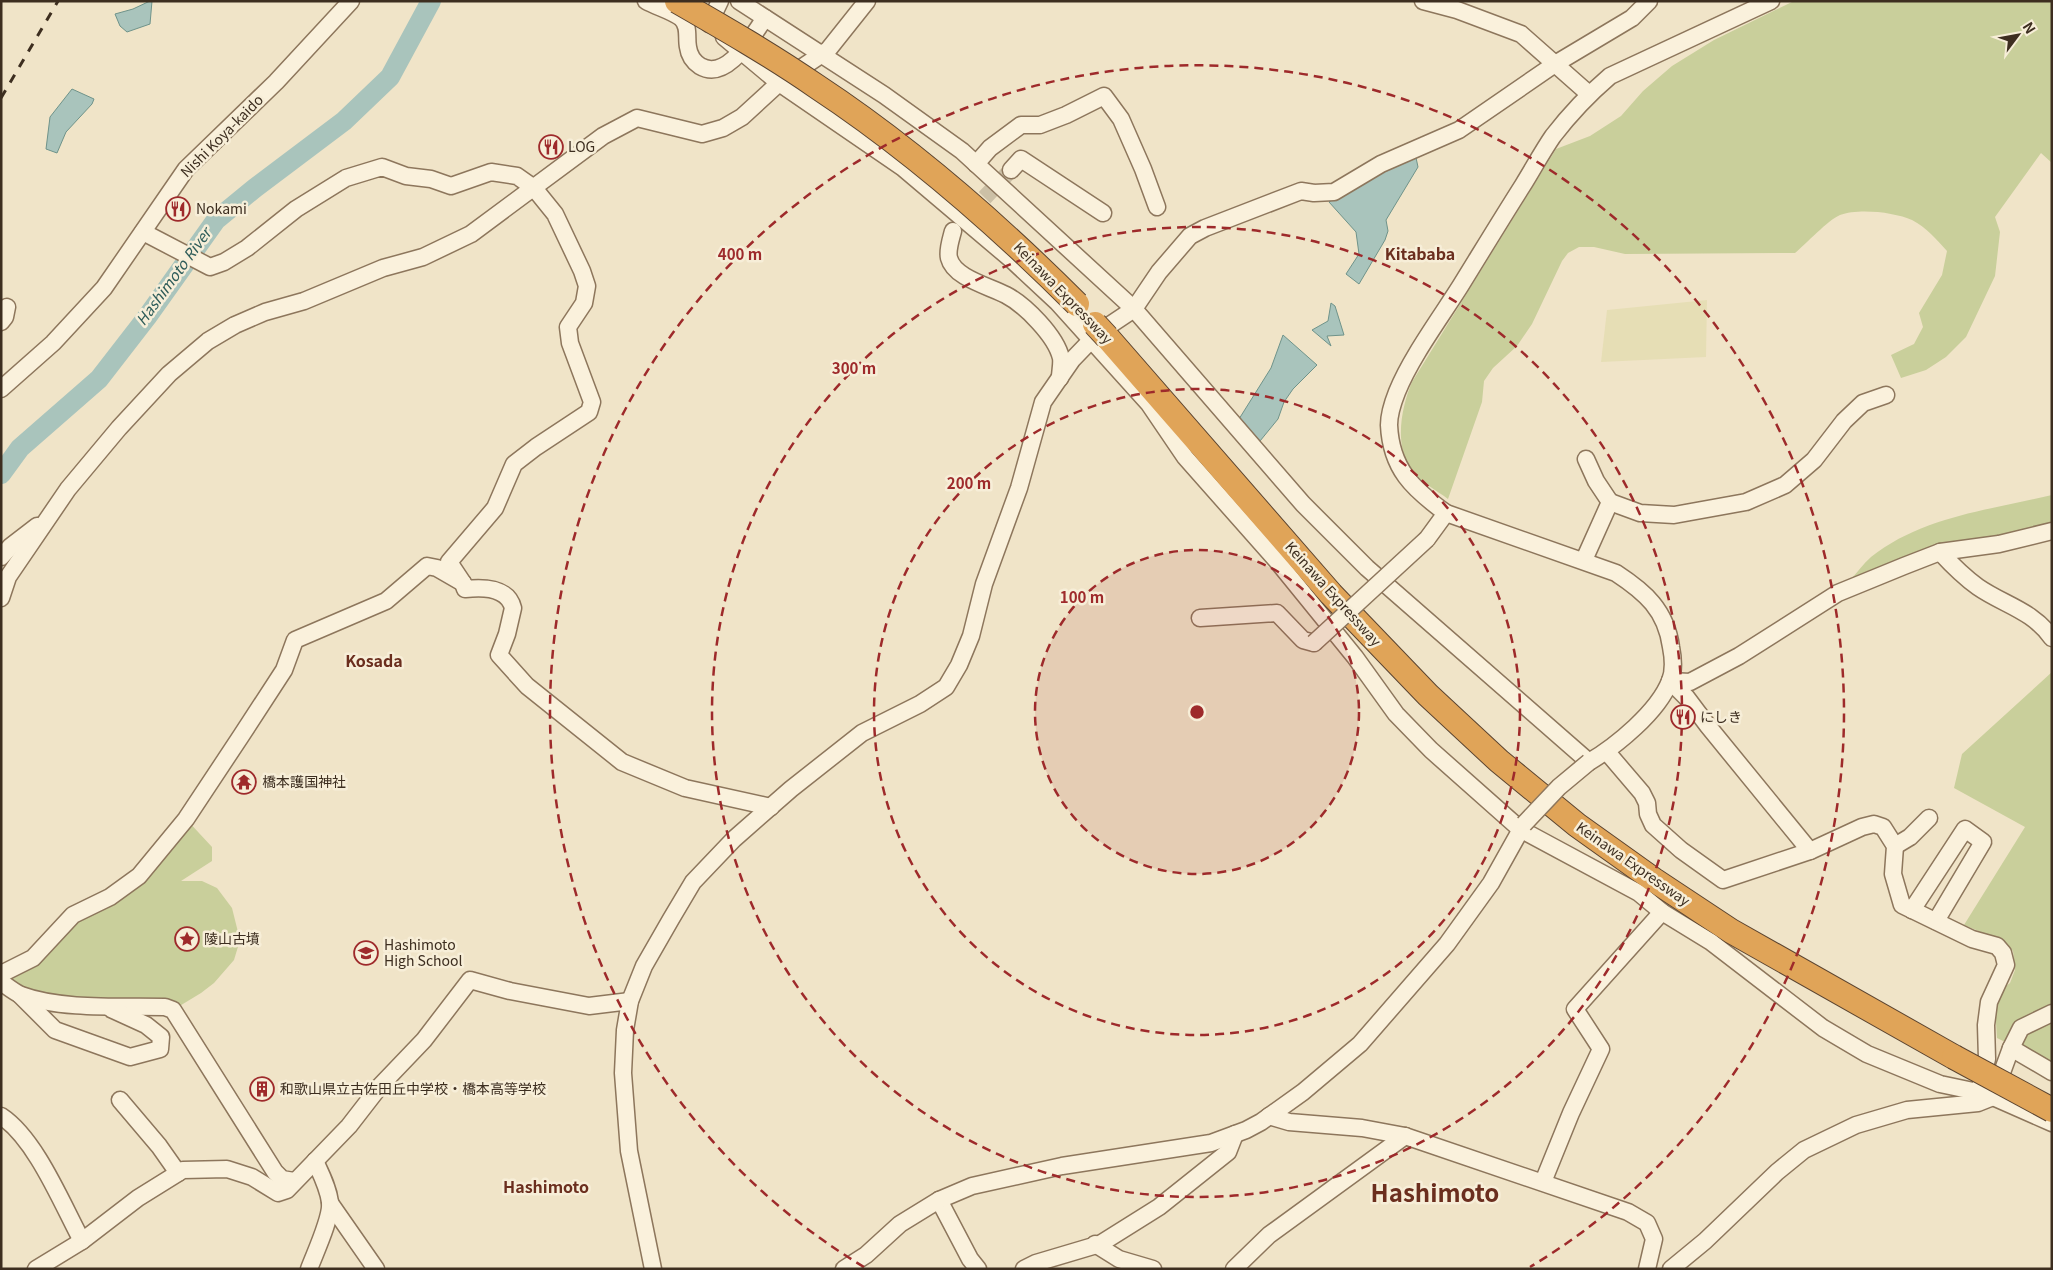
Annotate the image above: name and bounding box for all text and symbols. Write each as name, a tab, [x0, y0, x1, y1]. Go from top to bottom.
north arrow	[1993, 10, 2043, 60]
text: N	[2019, 18, 2041, 37]
street label: Nishi Koya-kaido	[176, 90, 267, 181]
restaurant icon: LOG	[538, 134, 564, 160]
place label: LOG	[568, 136, 595, 156]
restaurant icon: Nokami	[165, 196, 191, 222]
place label: Nokami	[196, 198, 247, 218]
water label: Hashimoto River	[130, 221, 217, 329]
street label: Keinawa Expressway	[1010, 237, 1118, 348]
district label: Kitababa	[1385, 241, 1455, 265]
text: 400 m	[718, 243, 762, 264]
text: 300 m	[832, 357, 876, 378]
text: 200 m	[947, 472, 991, 493]
street label: Keinawa Expressway	[1281, 537, 1387, 651]
text: 100 m	[1060, 586, 1104, 607]
district label: Kosada	[345, 648, 403, 672]
centre of rings	[1188, 703, 1206, 721]
restaurant icon: にしき	[1670, 704, 1696, 730]
place label: にしき	[1700, 706, 1742, 726]
temple icon: 橋本護国神社	[231, 769, 257, 795]
place label: 橋本護国神社	[262, 771, 346, 791]
street label: Keinawa Expressway	[1573, 816, 1695, 910]
place icon: 陵山古墳	[174, 926, 200, 952]
place label: 陵山古墳	[204, 928, 260, 948]
place label: Hashimoto High School	[384, 934, 463, 970]
school or university icon: Hashimoto High School	[353, 940, 379, 966]
building icon: 和歌山県立古佐田丘中学校・橋本高等学校	[249, 1076, 275, 1102]
place label: 和歌山県立古佐田丘中学校・橋本高等学校	[280, 1078, 546, 1098]
district label: Hashimoto	[503, 1174, 589, 1198]
district label: Hashimoto	[1371, 1174, 1499, 1209]

